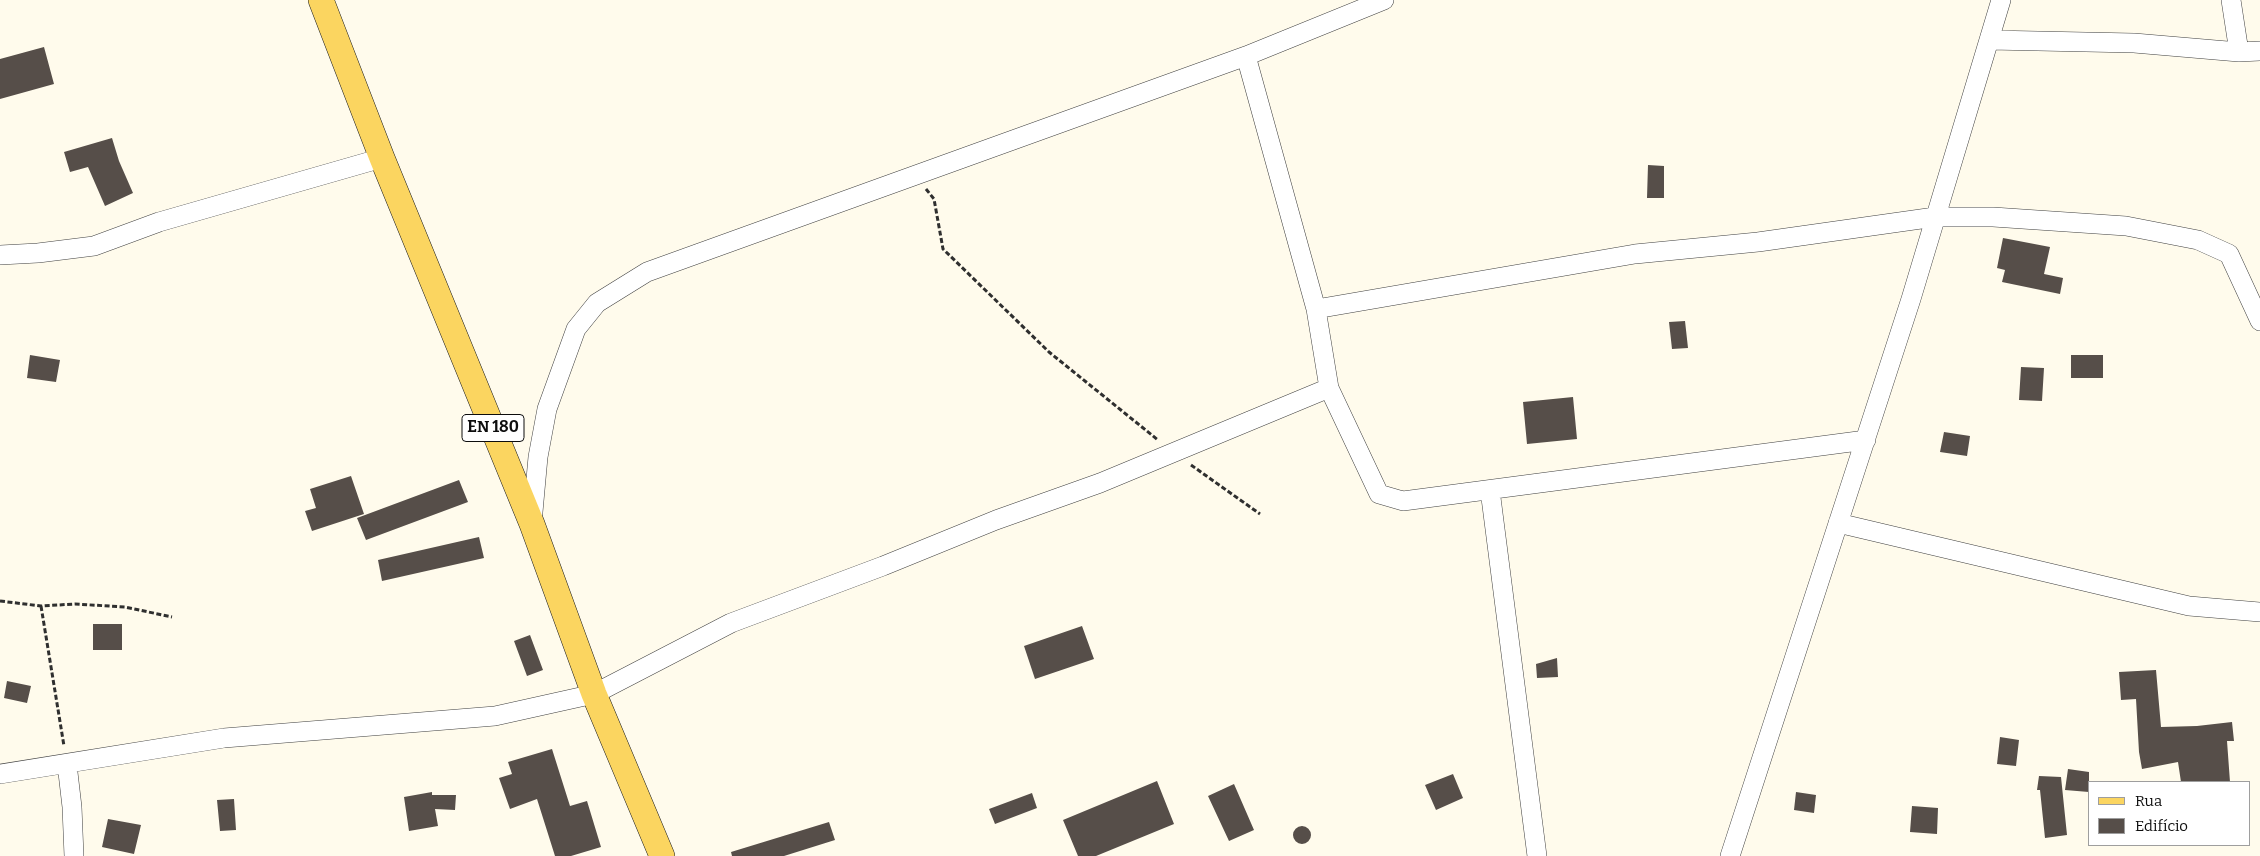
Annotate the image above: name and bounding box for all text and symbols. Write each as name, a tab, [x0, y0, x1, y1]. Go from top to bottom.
road number: EN 180	[462, 414, 524, 442]
legend	[2088, 781, 2250, 846]
text: Rua	[2135, 792, 2162, 810]
text: Edifício	[2135, 817, 2188, 835]

